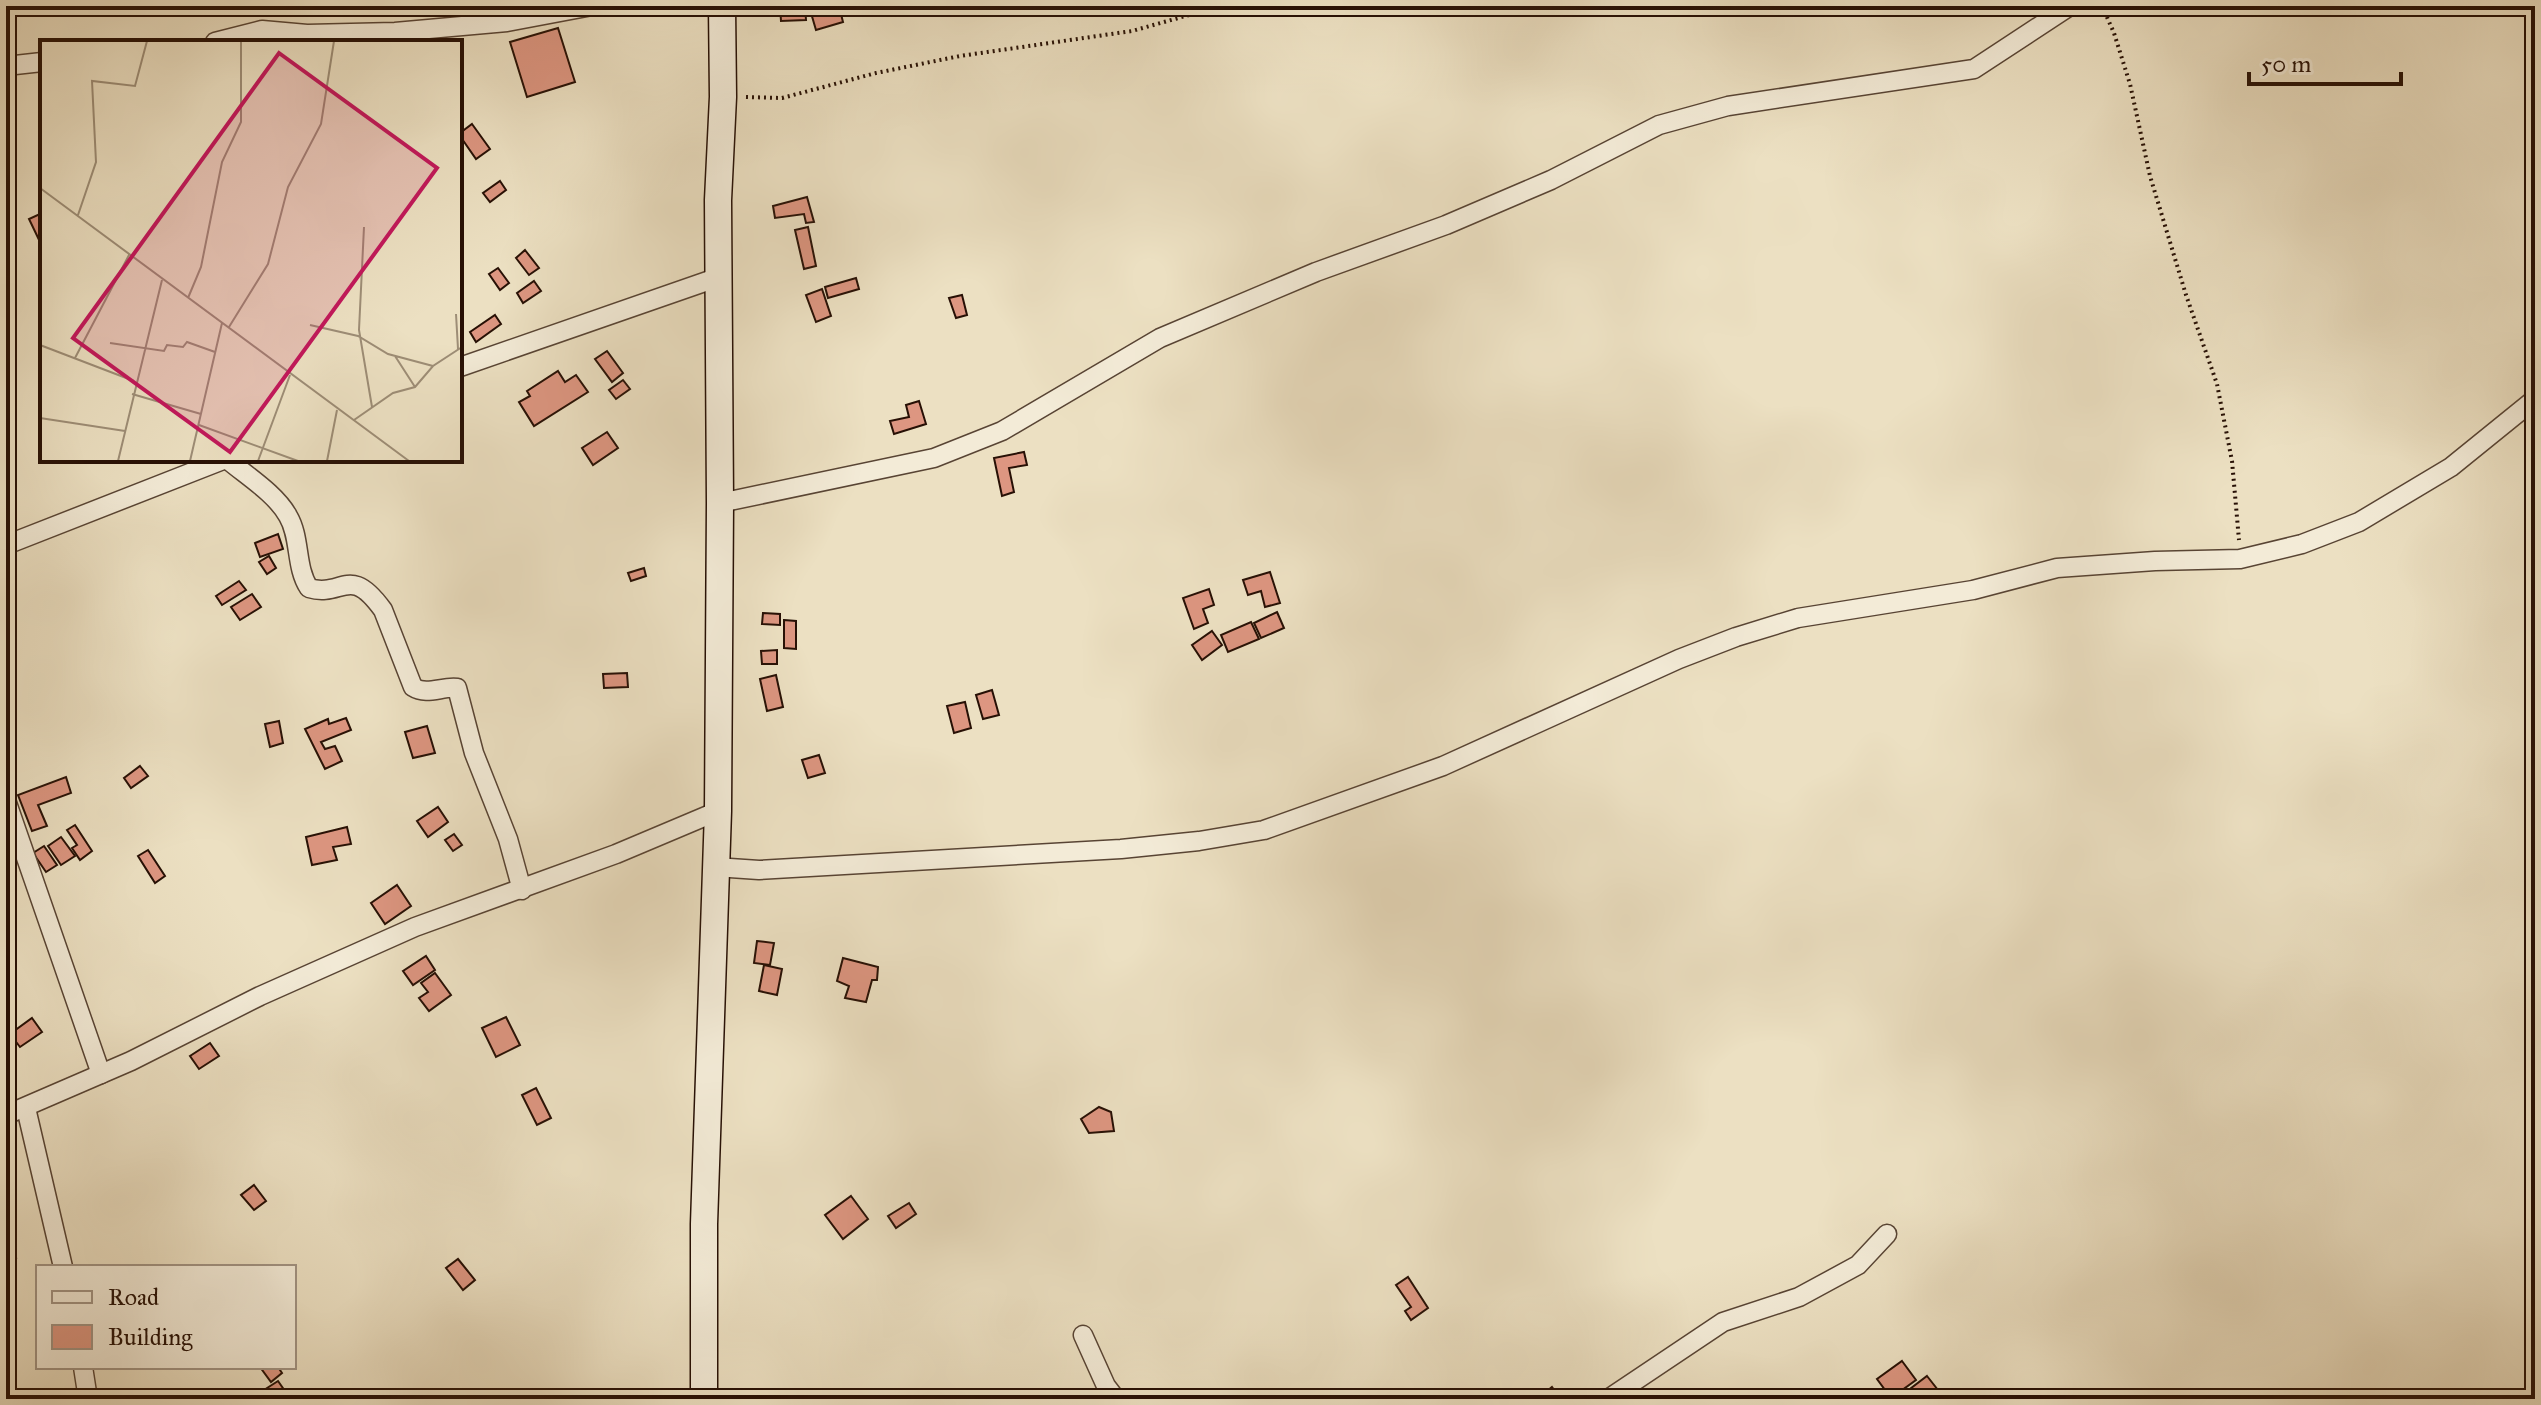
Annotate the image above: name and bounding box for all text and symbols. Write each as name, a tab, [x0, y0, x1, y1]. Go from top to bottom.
scale bar	[2249, 36, 2401, 86]
inset map	[40, 40, 462, 462]
text: 50 m	[2261, 49, 2311, 79]
legend	[36, 1265, 296, 1369]
text: Road	[108, 1282, 159, 1312]
text: Building	[108, 1322, 193, 1352]

